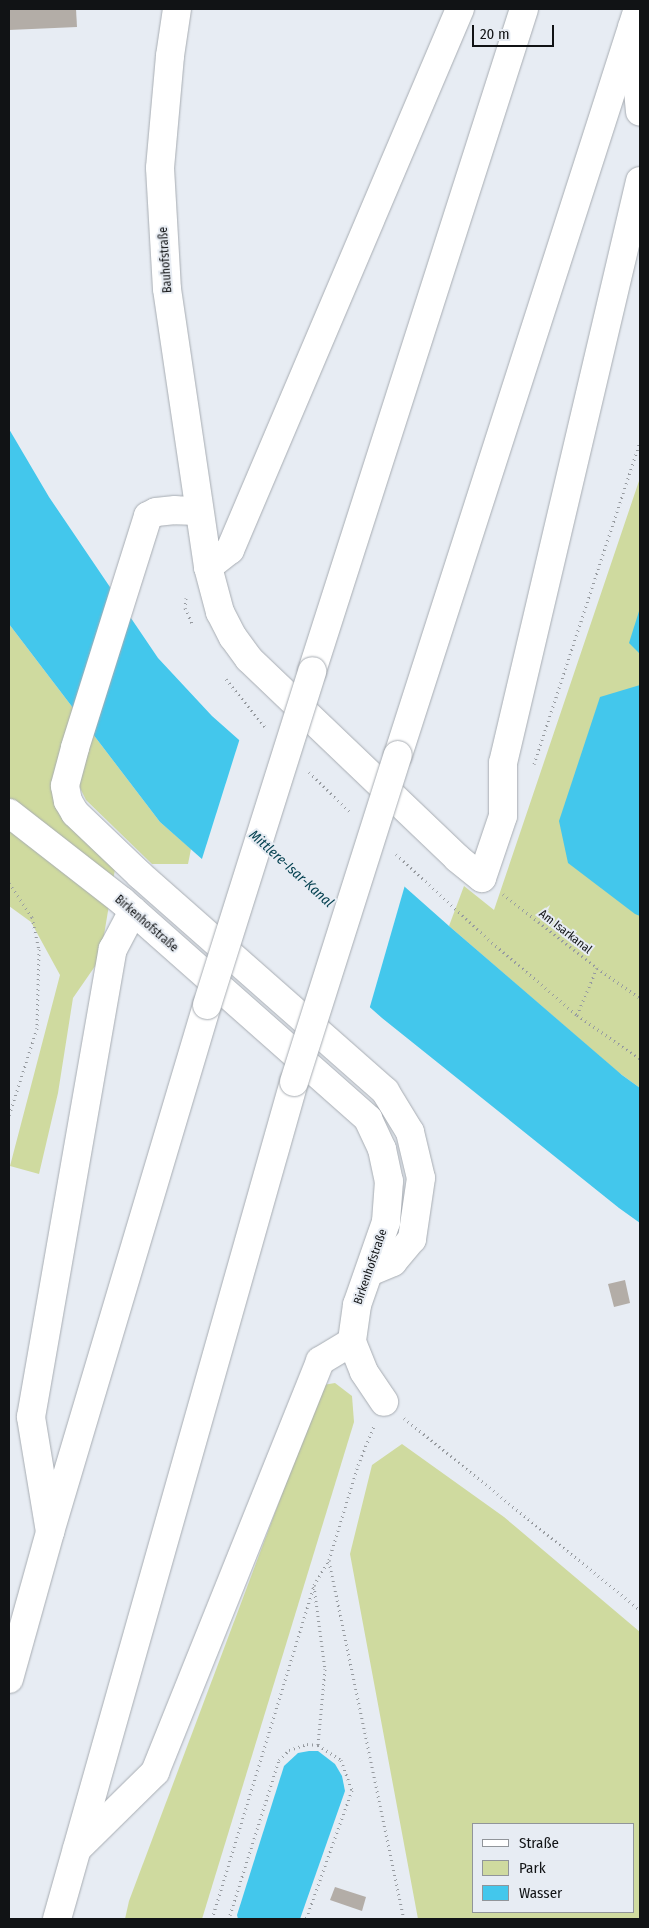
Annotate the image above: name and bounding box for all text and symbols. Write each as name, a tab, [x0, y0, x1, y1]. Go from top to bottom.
scale bar	[474, 15, 556, 47]
text: 20 m	[480, 25, 510, 43]
street label: Bauhofstraße	[157, 227, 175, 293]
water label: Mittlere-Isar-Kanal	[245, 827, 337, 911]
street label: Birkenhofstraße	[112, 893, 180, 955]
street label: Am Isarkanal	[536, 907, 594, 957]
street label: Birkenhofstraße	[351, 1227, 391, 1307]
legend	[472, 1823, 634, 1913]
text: Straße	[519, 1834, 559, 1852]
text: Park	[519, 1859, 546, 1877]
text: Wasser	[519, 1884, 562, 1902]

